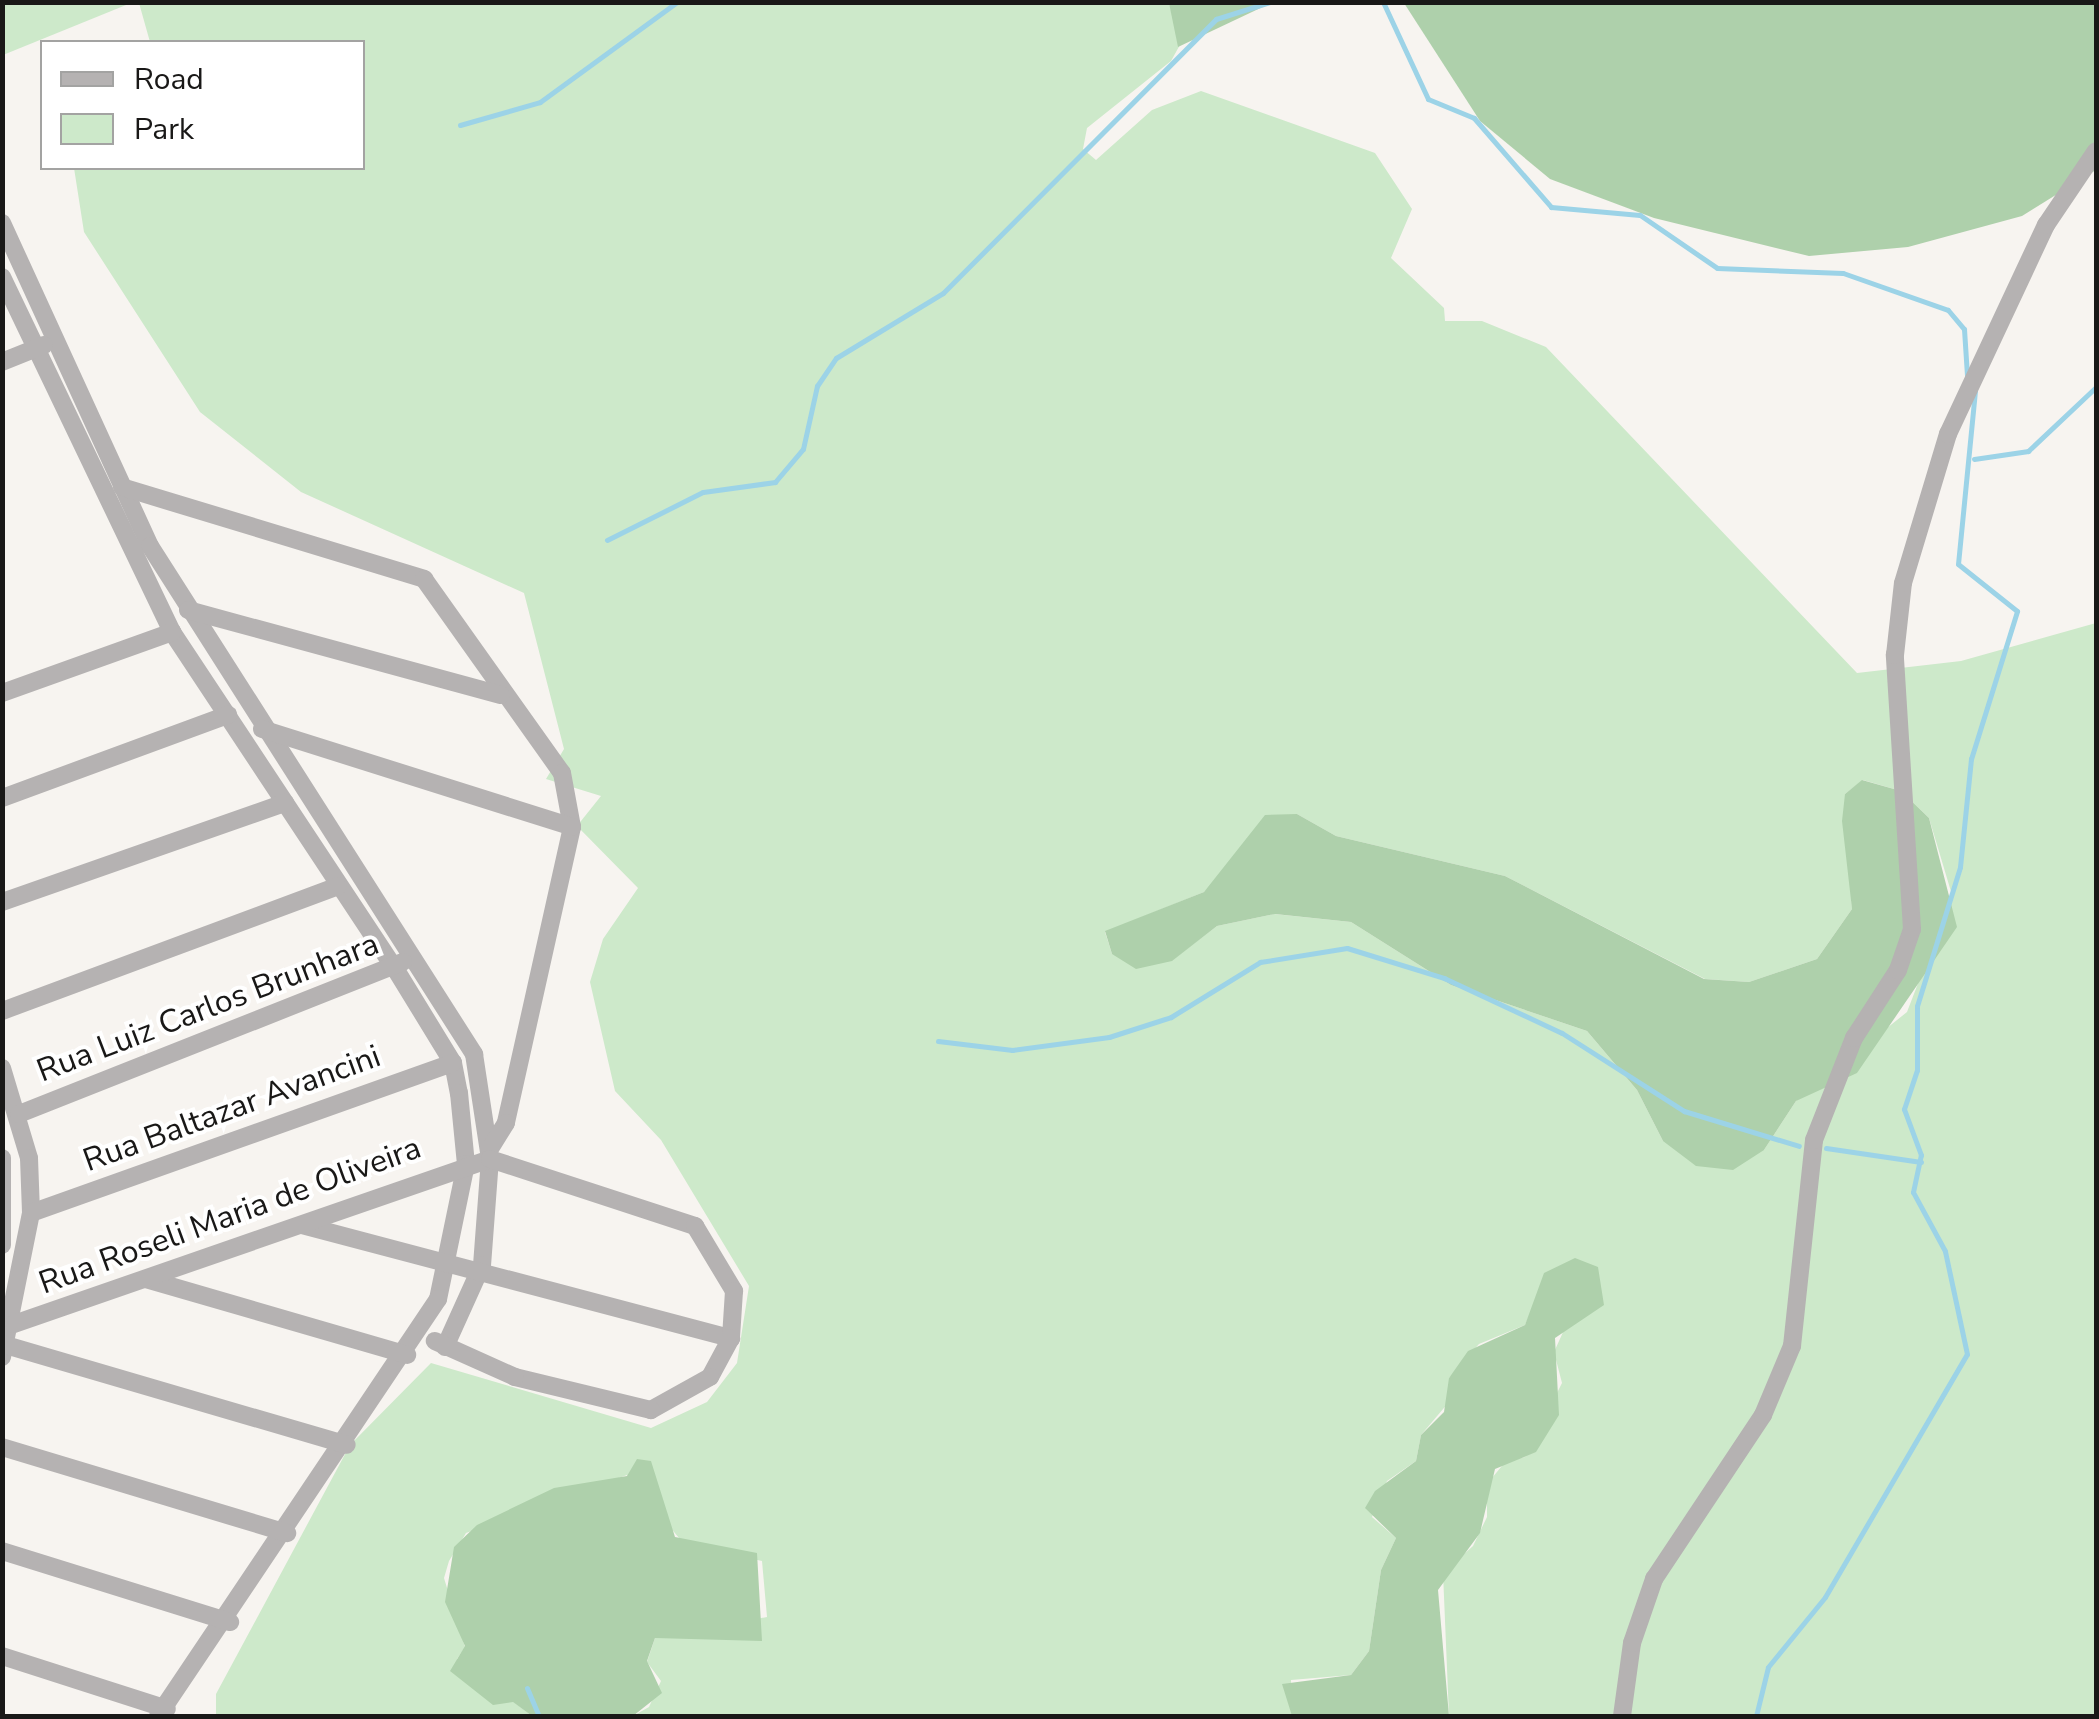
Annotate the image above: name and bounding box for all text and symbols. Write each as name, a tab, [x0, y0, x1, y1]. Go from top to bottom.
legend	[40, 40, 365, 170]
text: Road	[134, 59, 204, 100]
text: Park	[134, 109, 194, 150]
street label: Rua Luiz Carlos Brunhara	[32, 925, 384, 1091]
street label: Rua Baltazar Avancini	[78, 1037, 386, 1181]
street label: Rua Roseli Maria de Oliveira	[34, 1129, 426, 1303]

